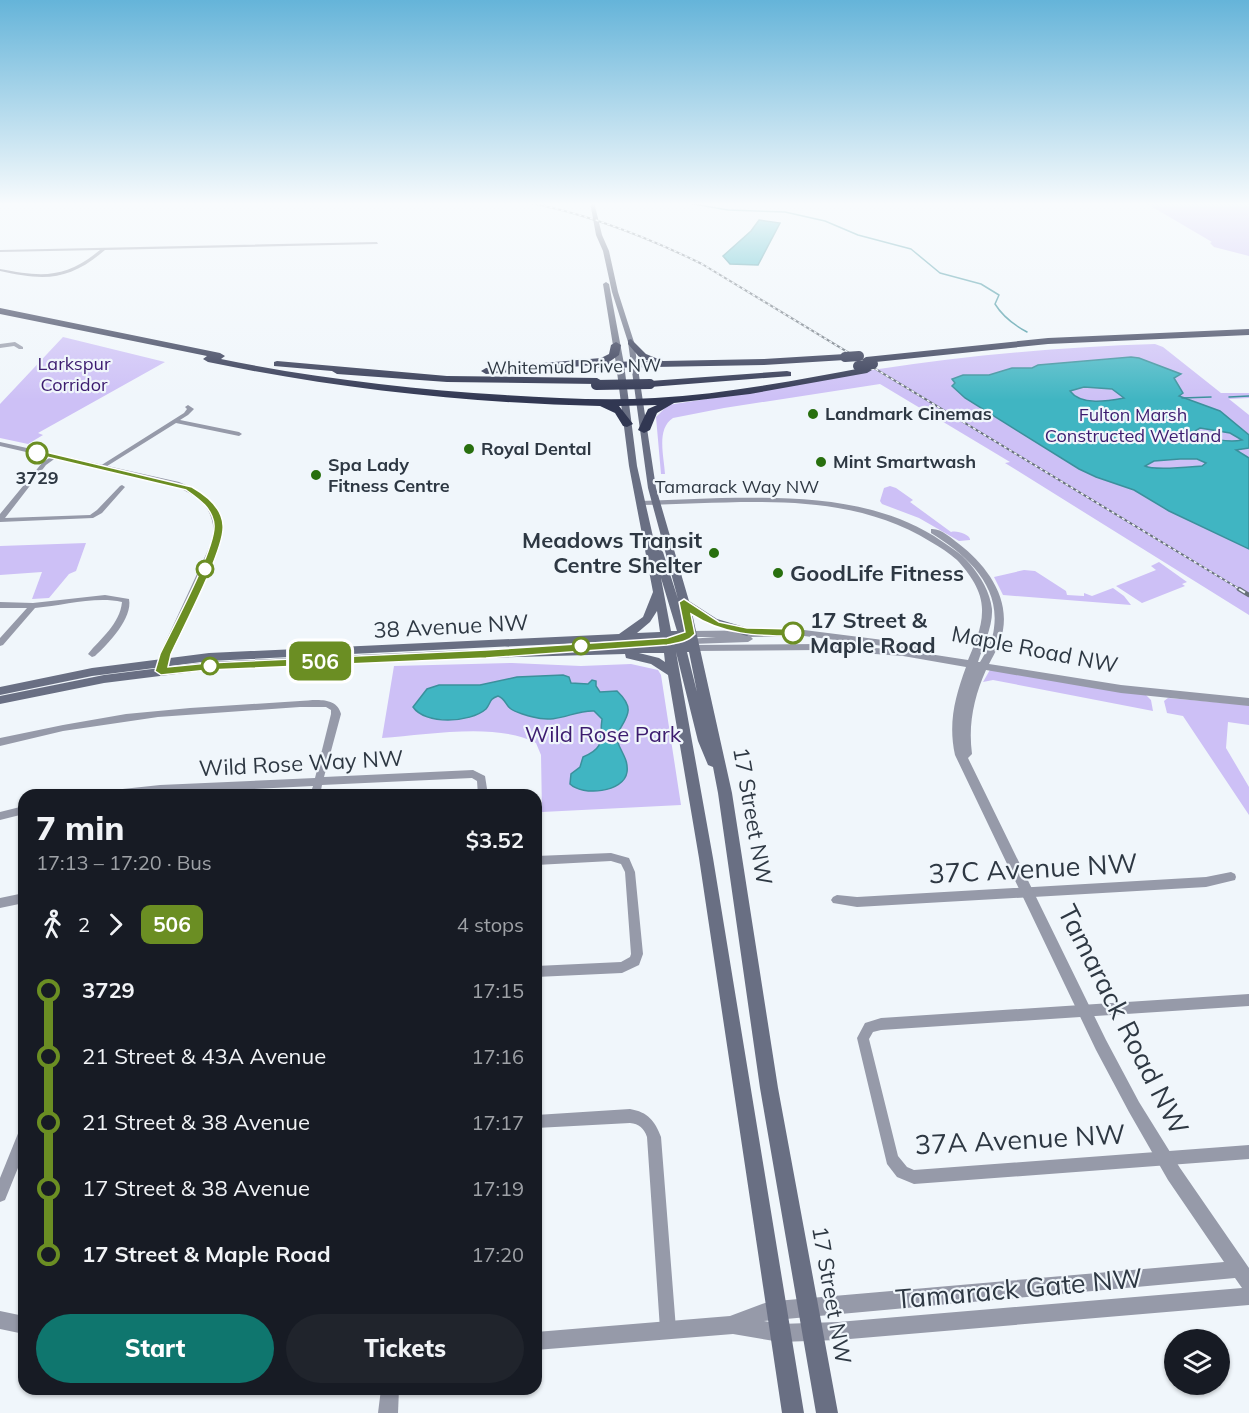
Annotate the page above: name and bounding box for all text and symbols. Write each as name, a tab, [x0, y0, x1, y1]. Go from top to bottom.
park label: Larkspur Corridor	[38, 352, 111, 396]
street label: Whitemud Drive NW	[487, 353, 661, 380]
place label: Landmark Cinemas	[825, 402, 992, 425]
park label: Fulton Marsh Constructed Wetland	[1045, 403, 1221, 447]
marker: Landmark Cinemas	[806, 407, 820, 421]
place label: Royal Dental	[481, 437, 591, 460]
marker: 3729	[26, 442, 48, 464]
marker: Royal Dental	[462, 442, 476, 456]
place label: Mint Smartwash	[833, 450, 976, 473]
place label: Spa Lady Fitness Centre	[328, 453, 450, 497]
marker: Mint Smartwash	[814, 455, 828, 469]
place label: 3729	[15, 466, 59, 489]
marker: Spa Lady Fitness Centre	[309, 468, 323, 482]
street label: Tamarack Way NW	[655, 475, 819, 498]
place label: Meadows Transit Centre Shelter	[522, 526, 702, 579]
marker: Meadows Transit Centre Shelter	[707, 546, 721, 560]
place label: GoodLife Fitness	[790, 559, 964, 587]
unlabelled marker	[196, 560, 214, 578]
marker: GoodLife Fitness	[771, 566, 785, 580]
place label: 17 Street & Maple Road	[810, 606, 936, 659]
street label: 38 Avenue NW	[373, 608, 529, 644]
street label: Maple Road NW	[949, 619, 1121, 679]
marker: 17 Street & Maple Road	[782, 622, 804, 644]
unlabelled marker	[572, 637, 590, 655]
line badge: 506	[286, 642, 354, 680]
text: 506	[301, 648, 339, 674]
unlabelled marker	[201, 657, 219, 675]
park label: Wild Rose Park	[525, 720, 682, 748]
street label: Wild Rose Way NW	[198, 744, 404, 782]
street label: 17 Street NW	[727, 745, 779, 887]
text: 7 min	[36, 807, 124, 848]
text: $3.52	[466, 826, 524, 854]
street label: 37C Avenue NW	[928, 846, 1138, 890]
text: 17:13 – 17:20 · Bus	[36, 850, 212, 875]
street label: Tamarack Road NW	[1051, 899, 1197, 1140]
icon: walk	[36, 908, 69, 941]
icon: forward	[99, 908, 132, 941]
text: 506	[153, 911, 191, 937]
text: 2	[78, 912, 90, 937]
text: 4 stops	[457, 912, 524, 937]
text: 3729	[82, 976, 135, 1004]
text: 17:15	[471, 978, 524, 1003]
text: 21 Street & 43A Avenue	[82, 1042, 326, 1070]
text: 17:16	[471, 1044, 524, 1069]
text: 21 Street & 38 Avenue	[82, 1108, 310, 1136]
text: 17:17	[471, 1110, 524, 1135]
street label: 37A Avenue NW	[914, 1117, 1126, 1161]
text: 17 Street & 38 Avenue	[82, 1174, 310, 1202]
text: 17:19	[471, 1176, 524, 1201]
street label: 17 Street NW	[806, 1224, 858, 1366]
text: 17 Street & Maple Road	[82, 1240, 331, 1268]
text: 17:20	[471, 1242, 524, 1267]
street label: Tamarack Gate NW	[894, 1260, 1144, 1316]
button: Start	[36, 1314, 274, 1383]
button: Tickets	[286, 1314, 524, 1383]
map controls	[1164, 1329, 1230, 1395]
button: layers	[1164, 1329, 1230, 1395]

